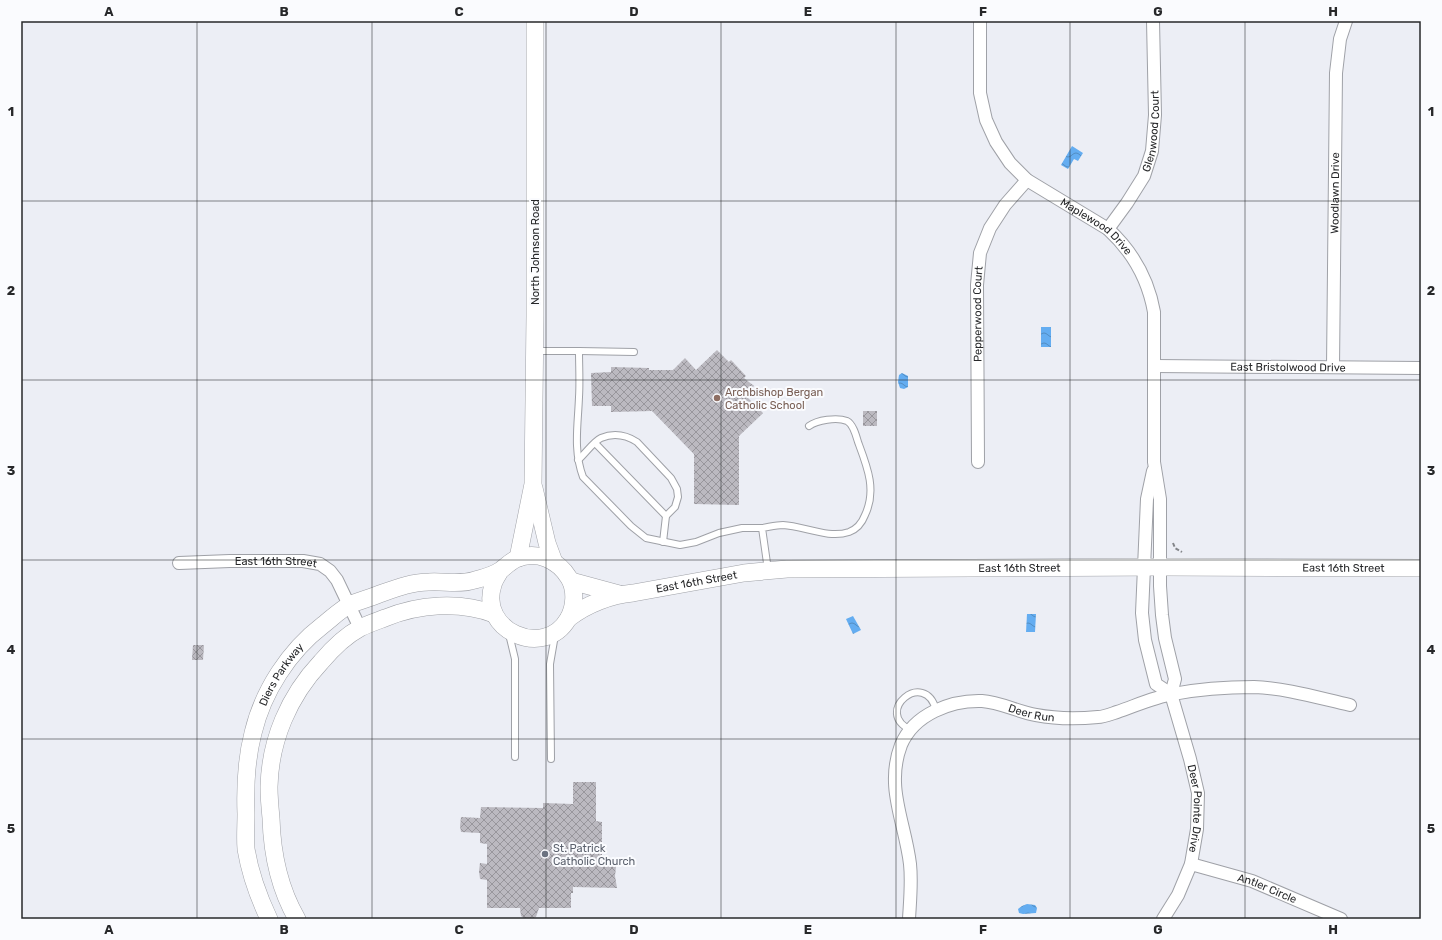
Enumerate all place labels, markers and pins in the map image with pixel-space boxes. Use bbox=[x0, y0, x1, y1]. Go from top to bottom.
place label: Archbishop Bergan Catholic School bbox=[725, 386, 823, 412]
marker: Archbishop Bergan Catholic School bbox=[712, 393, 722, 403]
place label: St. Patrick Catholic Church bbox=[553, 842, 635, 868]
marker: St. Patrick Catholic Church bbox=[540, 849, 550, 859]

